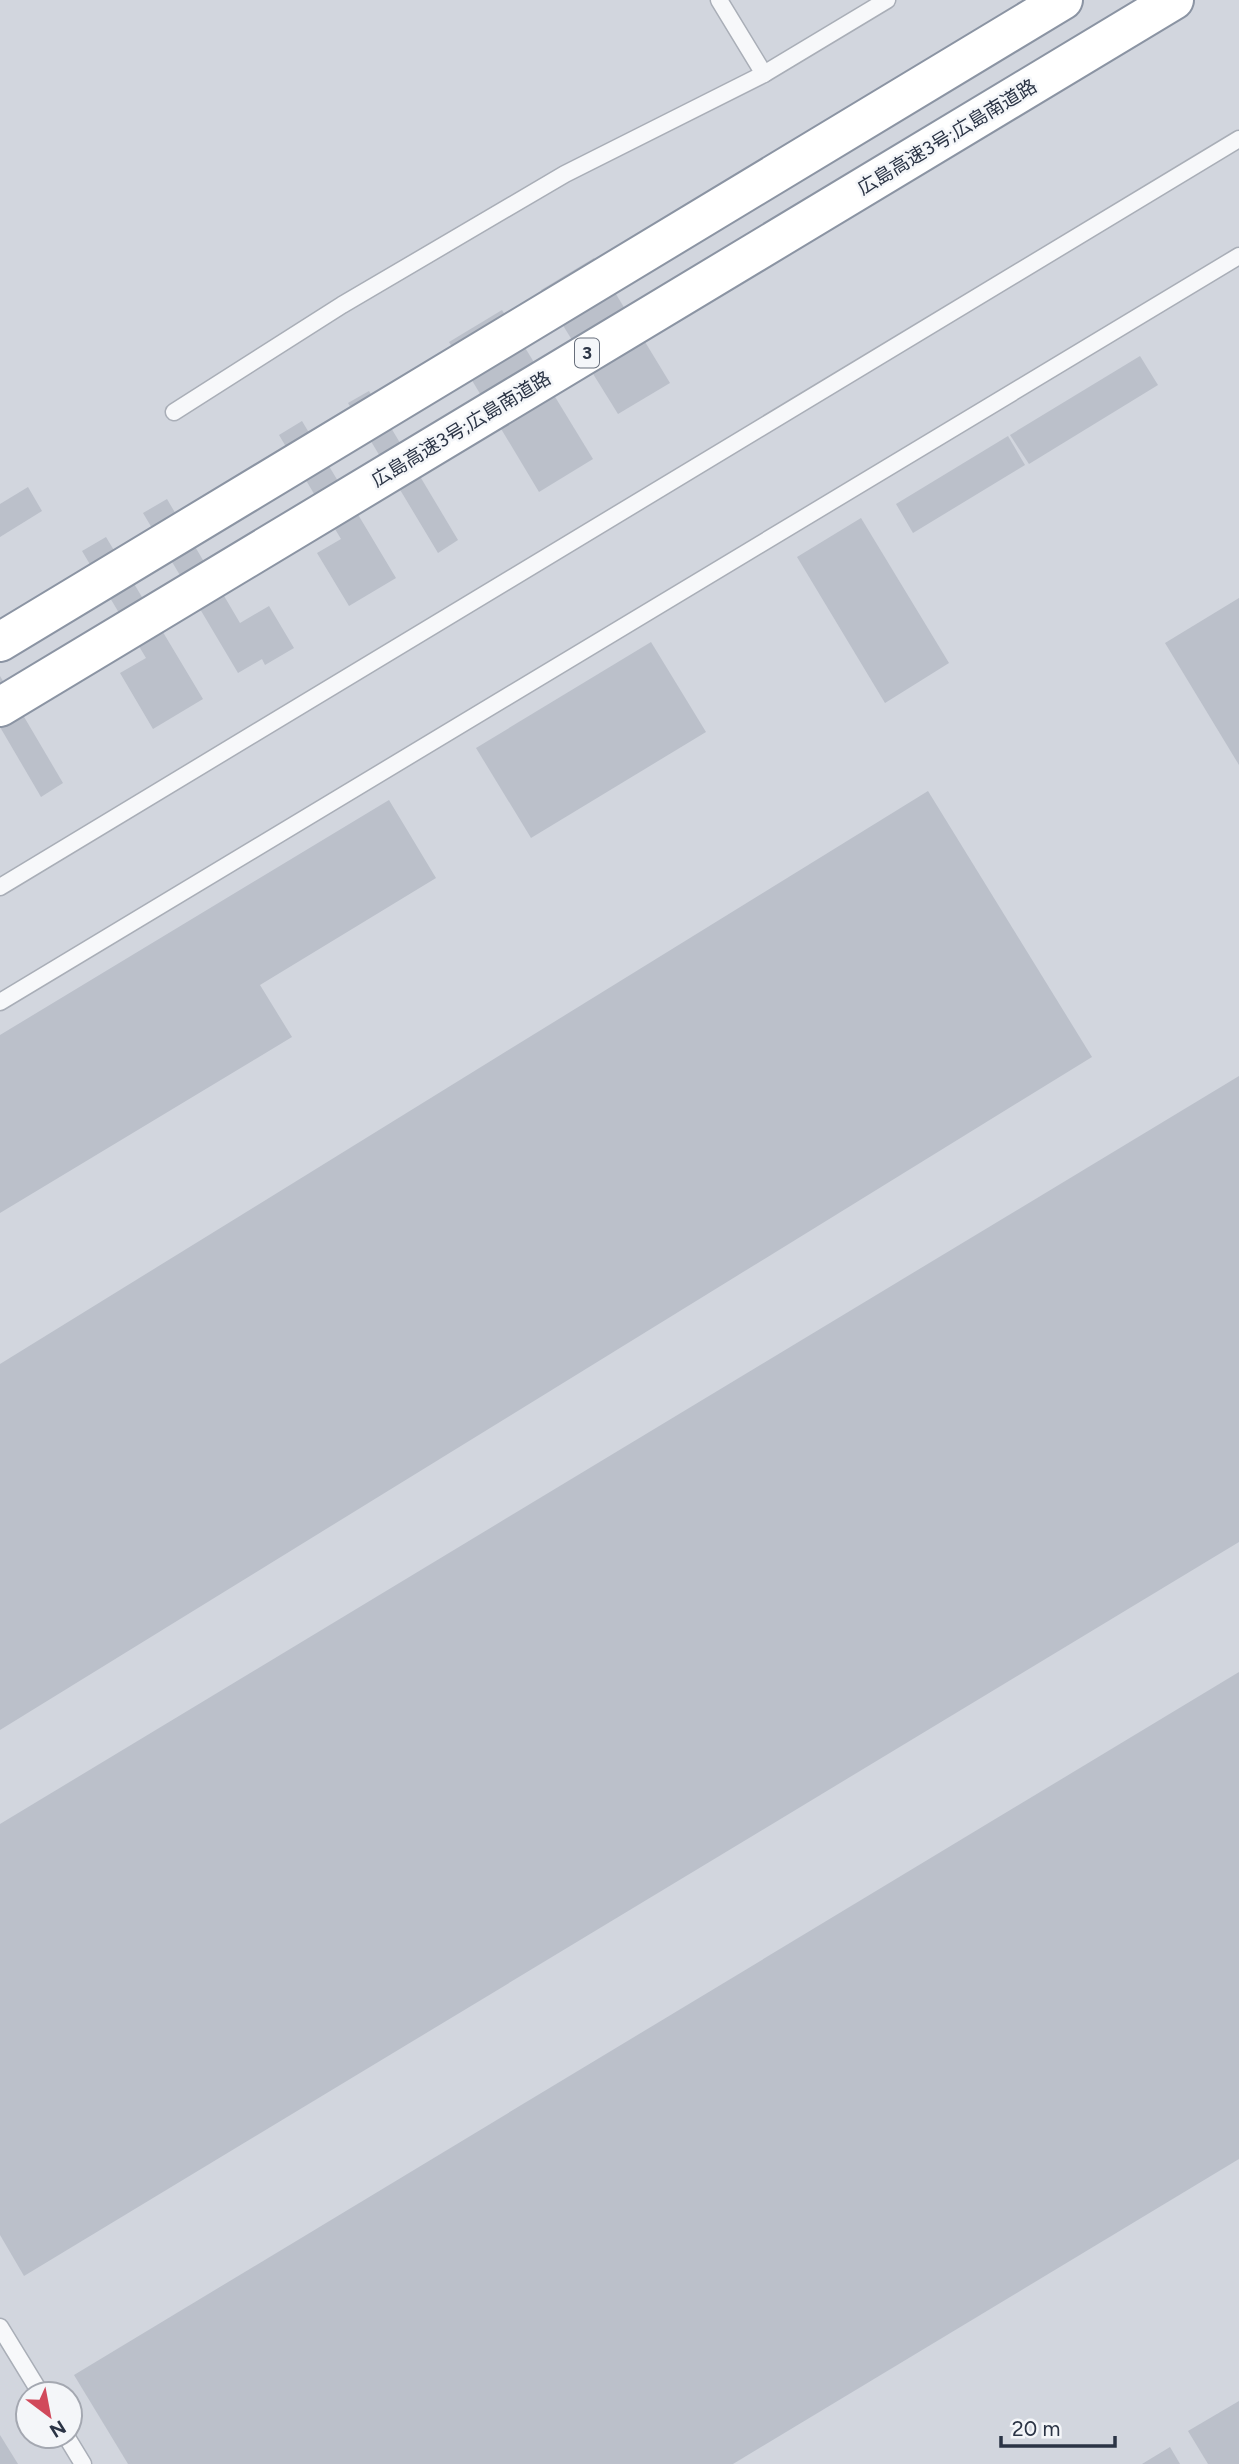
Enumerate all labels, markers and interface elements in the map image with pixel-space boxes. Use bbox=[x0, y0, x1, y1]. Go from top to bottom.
street label: 広島高速3号;広島南道路 bbox=[853, 74, 1041, 200]
road number: 3 bbox=[575, 338, 599, 368]
street label: 広島高速3号;広島南道路 bbox=[367, 366, 555, 492]
north arrow bbox=[14, 2380, 84, 2450]
scale bar bbox=[1001, 2404, 1115, 2448]
text: N bbox=[45, 2415, 70, 2443]
text: 20 m bbox=[1012, 2416, 1060, 2441]

